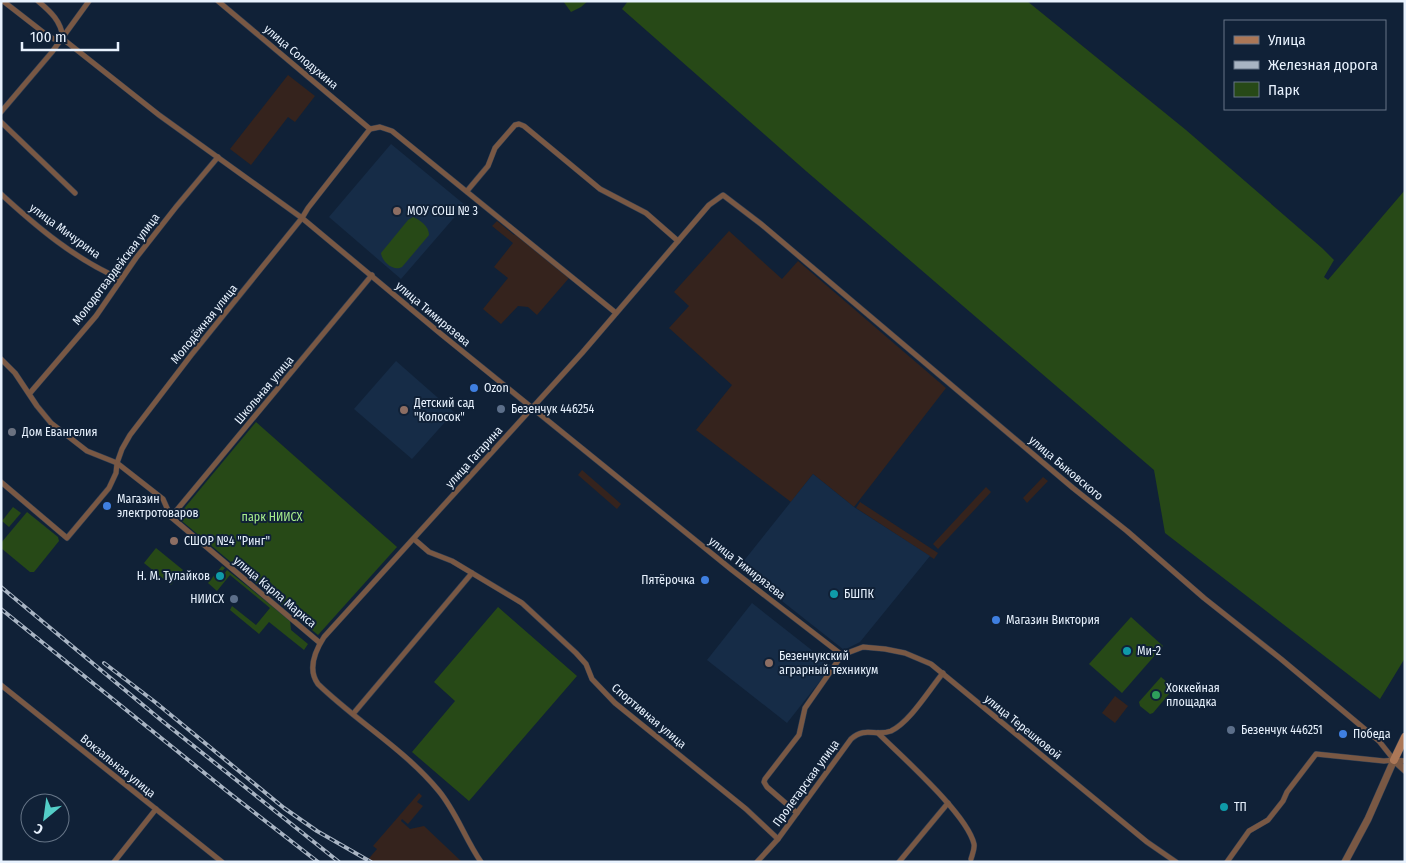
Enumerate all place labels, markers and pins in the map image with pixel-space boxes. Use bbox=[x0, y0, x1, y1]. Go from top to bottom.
place label: МОУ СОШ № 3 bbox=[407, 204, 478, 218]
marker: МОУ СОШ № 3 bbox=[391, 205, 403, 217]
place label: Ozon bbox=[484, 381, 509, 395]
marker: Ozon bbox=[468, 382, 480, 394]
place label: Детский сад "Колосок" bbox=[413, 396, 474, 424]
place label: Безенчук 446254 bbox=[511, 402, 595, 416]
marker: Безенчук 446254 bbox=[495, 403, 507, 415]
marker: Детский сад "Колосок" bbox=[398, 404, 410, 416]
place label: Дом Евангелия bbox=[21, 425, 98, 439]
marker: Дом Евангелия bbox=[6, 426, 18, 438]
place label: Магазин электротоваров bbox=[117, 492, 199, 520]
marker: Магазин электротоваров bbox=[101, 500, 113, 512]
place label: СШОР №4 "Ринг" bbox=[184, 534, 270, 548]
marker: СШОР №4 "Ринг" bbox=[168, 535, 180, 547]
place label: Н. М. Тулайков bbox=[137, 569, 210, 583]
marker: Н. М. Тулайков bbox=[214, 570, 226, 582]
place label: Пятёрочка bbox=[641, 573, 695, 587]
marker: Пятёрочка bbox=[699, 574, 711, 586]
place label: БШПК bbox=[844, 587, 874, 601]
marker: БШПК bbox=[828, 588, 840, 600]
place label: НИИСХ bbox=[190, 592, 224, 606]
marker: НИИСХ bbox=[228, 593, 240, 605]
place label: Магазин Виктория bbox=[1006, 613, 1100, 627]
marker: Магазин Виктория bbox=[990, 614, 1002, 626]
place label: Ми-2 bbox=[1137, 644, 1161, 658]
marker: Ми-2 bbox=[1121, 645, 1133, 657]
place label: Безенчукский аграрный техникум bbox=[779, 649, 878, 677]
marker: Безенчукский аграрный техникум bbox=[763, 657, 775, 669]
place label: Хоккейная площадка bbox=[1166, 681, 1220, 709]
marker: Хоккейная площадка bbox=[1150, 689, 1162, 701]
place label: Безенчук 446251 bbox=[1241, 723, 1323, 737]
marker: Безенчук 446251 bbox=[1225, 724, 1237, 736]
place label: Победа bbox=[1353, 727, 1391, 741]
marker: Победа bbox=[1337, 728, 1349, 740]
place label: ТП bbox=[1234, 800, 1247, 814]
marker: ТП bbox=[1218, 801, 1230, 813]

